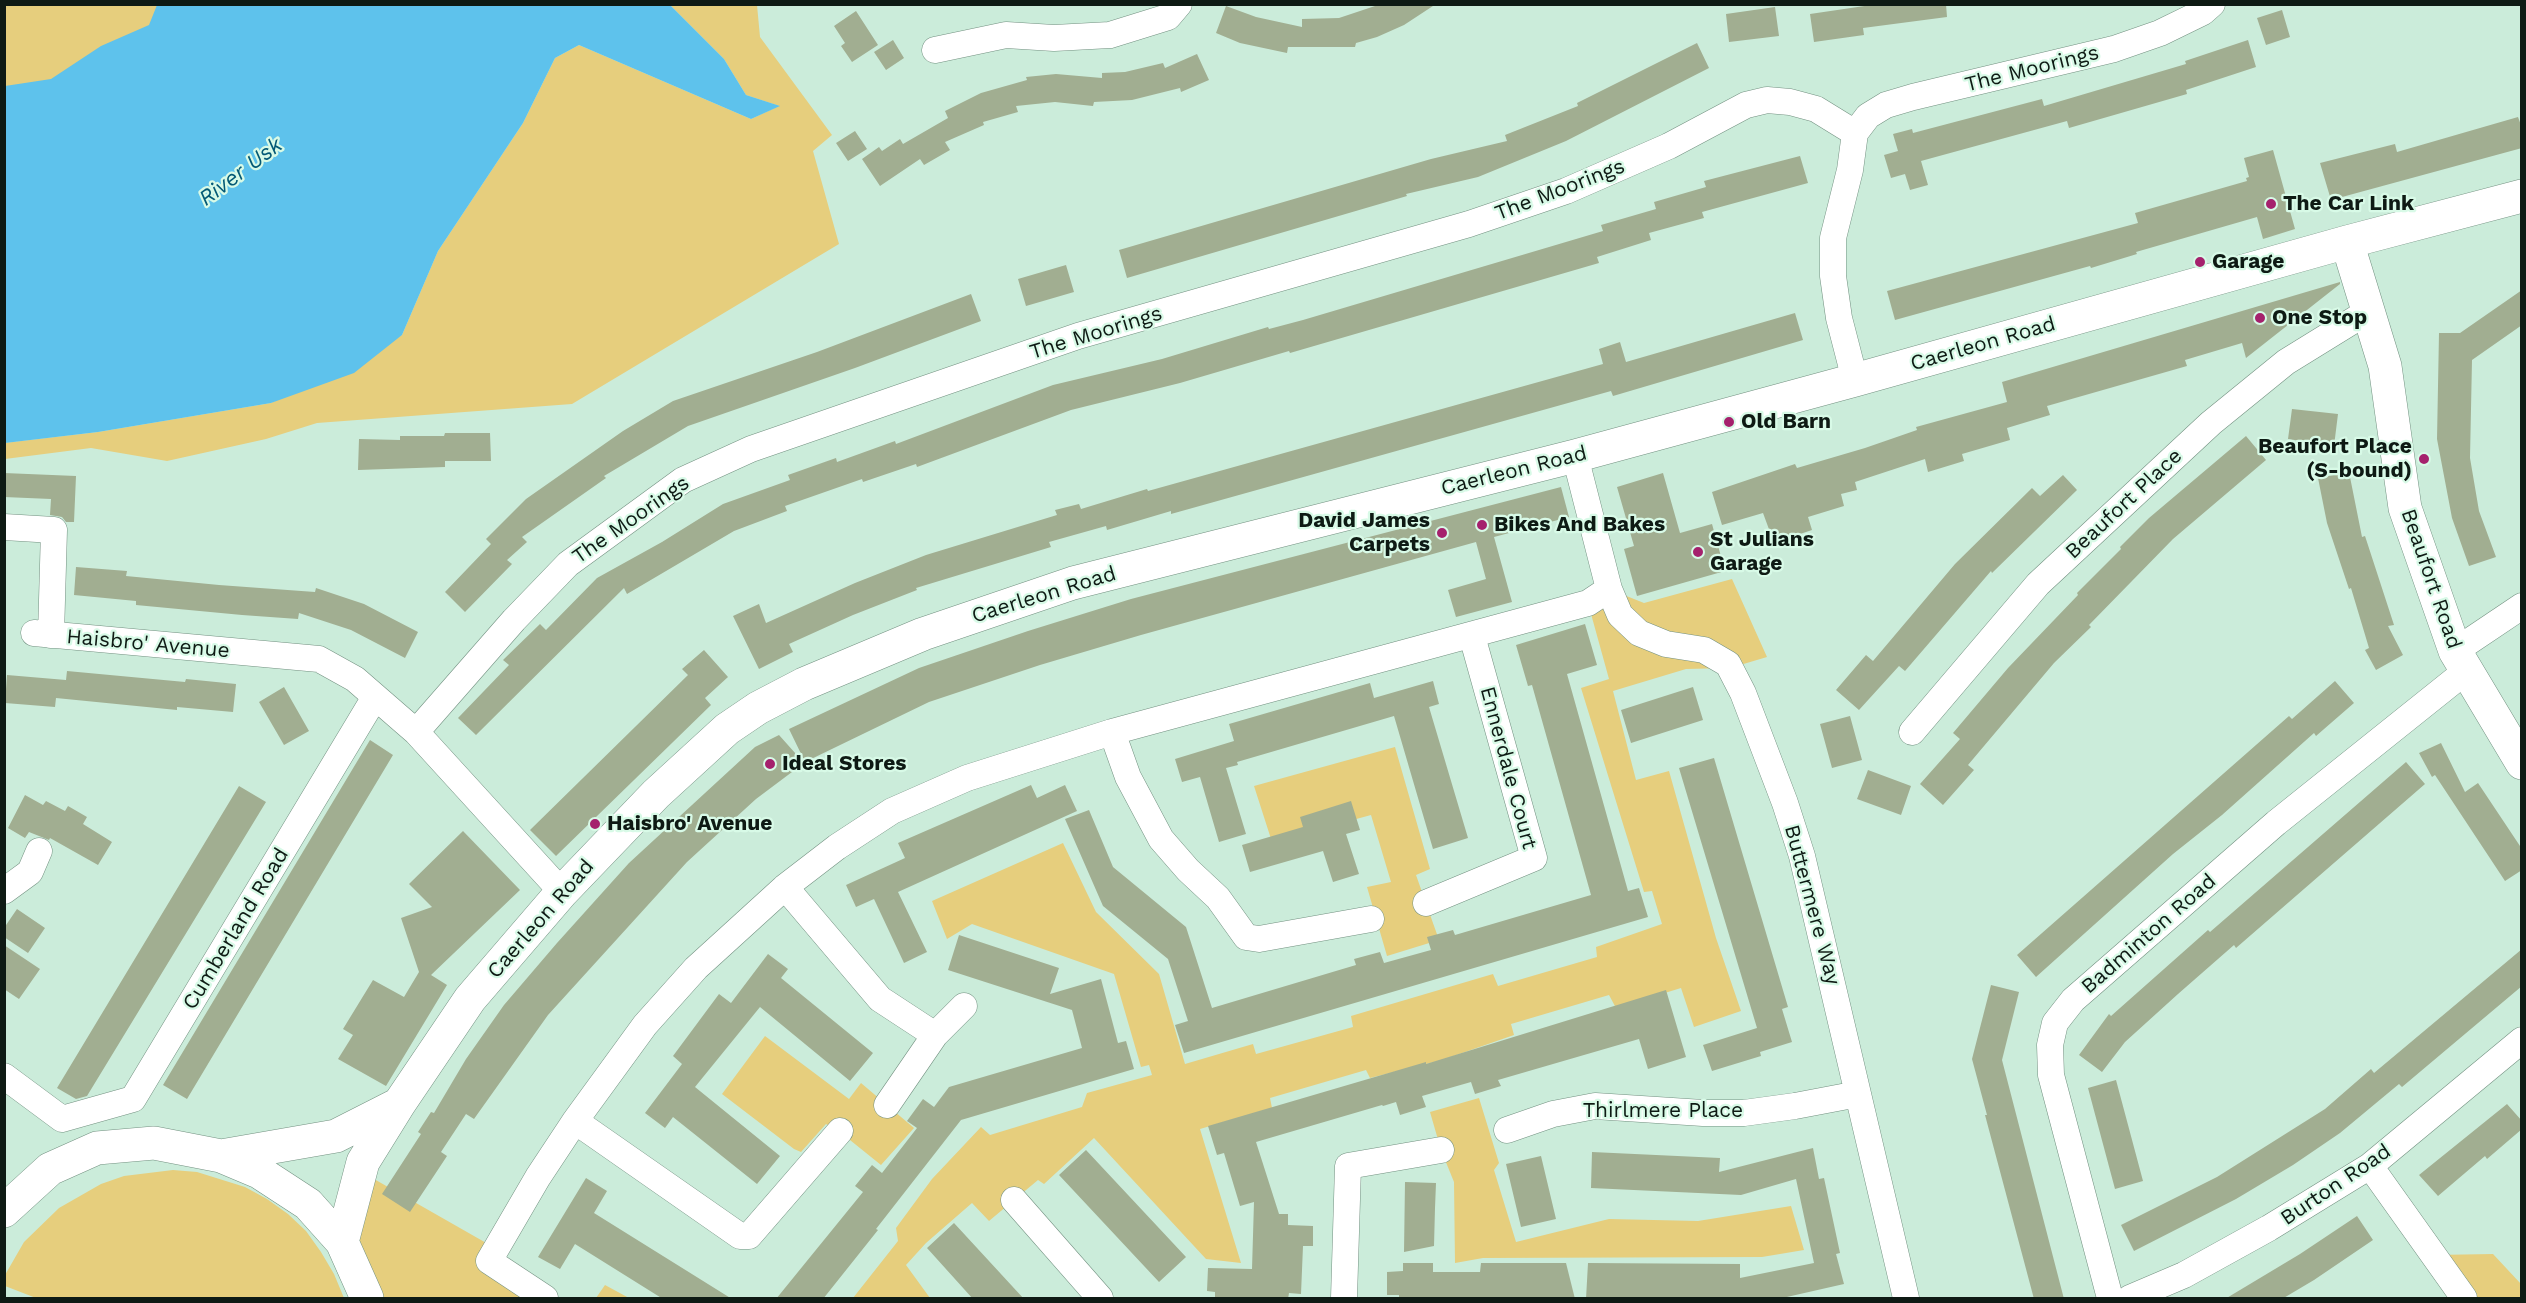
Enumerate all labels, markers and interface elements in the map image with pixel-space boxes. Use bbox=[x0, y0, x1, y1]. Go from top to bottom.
street label: The Moorings bbox=[1963, 40, 2101, 98]
water label: River Usk bbox=[194, 132, 288, 212]
street label: The Moorings bbox=[1492, 154, 1628, 226]
place label: The Car Link bbox=[2283, 191, 2414, 217]
marker: The Car Link bbox=[2264, 197, 2278, 211]
place label: Garage bbox=[2212, 249, 2284, 275]
marker: Garage bbox=[2193, 255, 2207, 269]
street label: The Moorings bbox=[1027, 301, 1165, 365]
place label: One Stop bbox=[2272, 305, 2367, 331]
street label: Caerleon Road bbox=[1908, 311, 2058, 377]
marker: One Stop bbox=[2253, 311, 2267, 325]
place label: Old Barn bbox=[1741, 409, 1831, 435]
marker: Old Barn bbox=[1722, 415, 1736, 429]
place label: Beaufort Place (S-bound) bbox=[2258, 434, 2412, 484]
street label: Caerleon Road bbox=[1438, 441, 1590, 501]
street label: Beaufort Place bbox=[2061, 444, 2187, 564]
marker: Beaufort Place (S-bound) bbox=[2417, 452, 2431, 466]
street label: The Moorings bbox=[568, 470, 694, 570]
street label: Beaufort Road bbox=[2395, 506, 2467, 652]
place label: David James Carpets bbox=[1298, 508, 1430, 558]
place label: Bikes And Bakes bbox=[1494, 512, 1665, 538]
marker: Bikes And Bakes bbox=[1475, 518, 1489, 532]
marker: David James Carpets bbox=[1435, 526, 1449, 540]
place label: St Julians Garage bbox=[1710, 527, 1814, 577]
marker: St Julians Garage bbox=[1691, 545, 1705, 559]
street label: Caerleon Road bbox=[969, 561, 1119, 629]
street label: Haisbro' Avenue bbox=[65, 624, 231, 664]
street label: Ennerdale Court bbox=[1474, 684, 1542, 852]
place label: Ideal Stores bbox=[782, 751, 907, 777]
marker: Ideal Stores bbox=[763, 757, 777, 771]
place label: Haisbro' Avenue bbox=[607, 811, 772, 837]
marker: Haisbro' Avenue bbox=[588, 817, 602, 831]
street label: Buttermere Way bbox=[1779, 822, 1845, 988]
street label: Cumberland Road bbox=[178, 844, 294, 1014]
street label: Caerleon Road bbox=[482, 854, 600, 984]
street label: Badminton Road bbox=[2077, 869, 2221, 999]
street label: Thirlmere Place bbox=[1583, 1098, 1743, 1124]
street label: Burton Road bbox=[2276, 1139, 2396, 1231]

